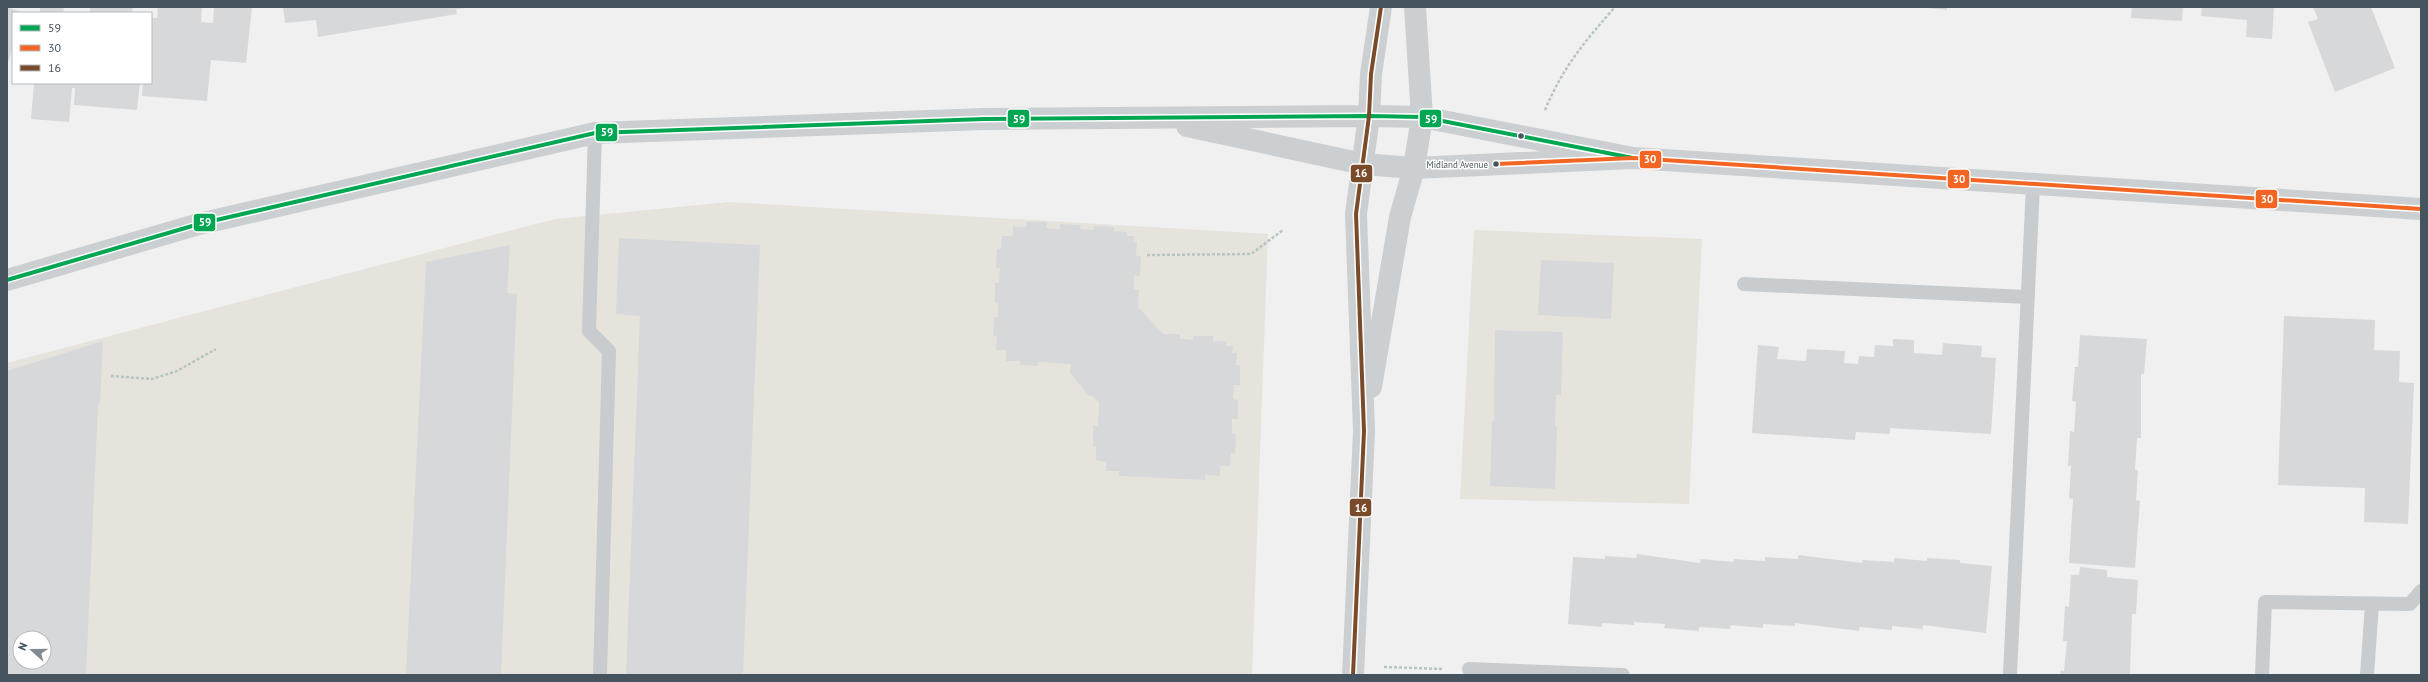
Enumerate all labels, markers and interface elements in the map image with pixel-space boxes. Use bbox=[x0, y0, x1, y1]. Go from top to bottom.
legend bbox=[12, 12, 152, 84]
text: 59 bbox=[48, 20, 61, 35]
text: 30 bbox=[48, 40, 62, 55]
text: 16 bbox=[48, 60, 61, 75]
line badge: 59 bbox=[1007, 109, 1030, 128]
line badge: 59 bbox=[1419, 109, 1442, 128]
text: 59 bbox=[1013, 112, 1025, 126]
text: 59 bbox=[1425, 112, 1437, 126]
line badge: 59 bbox=[595, 123, 618, 142]
text: 59 bbox=[601, 125, 613, 139]
unlabelled marker bbox=[1516, 131, 1526, 141]
line badge: 30 bbox=[1639, 150, 1662, 169]
text: 30 bbox=[1644, 152, 1656, 166]
place label: Midland Avenue bbox=[1427, 159, 1488, 170]
marker: Midland Avenue bbox=[1491, 159, 1501, 169]
line badge: 16 bbox=[1350, 164, 1373, 183]
text: 16 bbox=[1355, 166, 1367, 180]
line badge: 30 bbox=[1947, 169, 1970, 189]
text: 30 bbox=[1953, 172, 1965, 186]
line badge: 30 bbox=[2255, 189, 2278, 209]
text: 30 bbox=[2261, 192, 2273, 206]
line badge: 59 bbox=[193, 213, 216, 232]
text: 59 bbox=[199, 215, 211, 229]
line badge: 16 bbox=[1349, 498, 1372, 517]
text: 16 bbox=[1355, 501, 1367, 515]
north arrow bbox=[12, 630, 52, 670]
text: N bbox=[15, 641, 30, 652]

